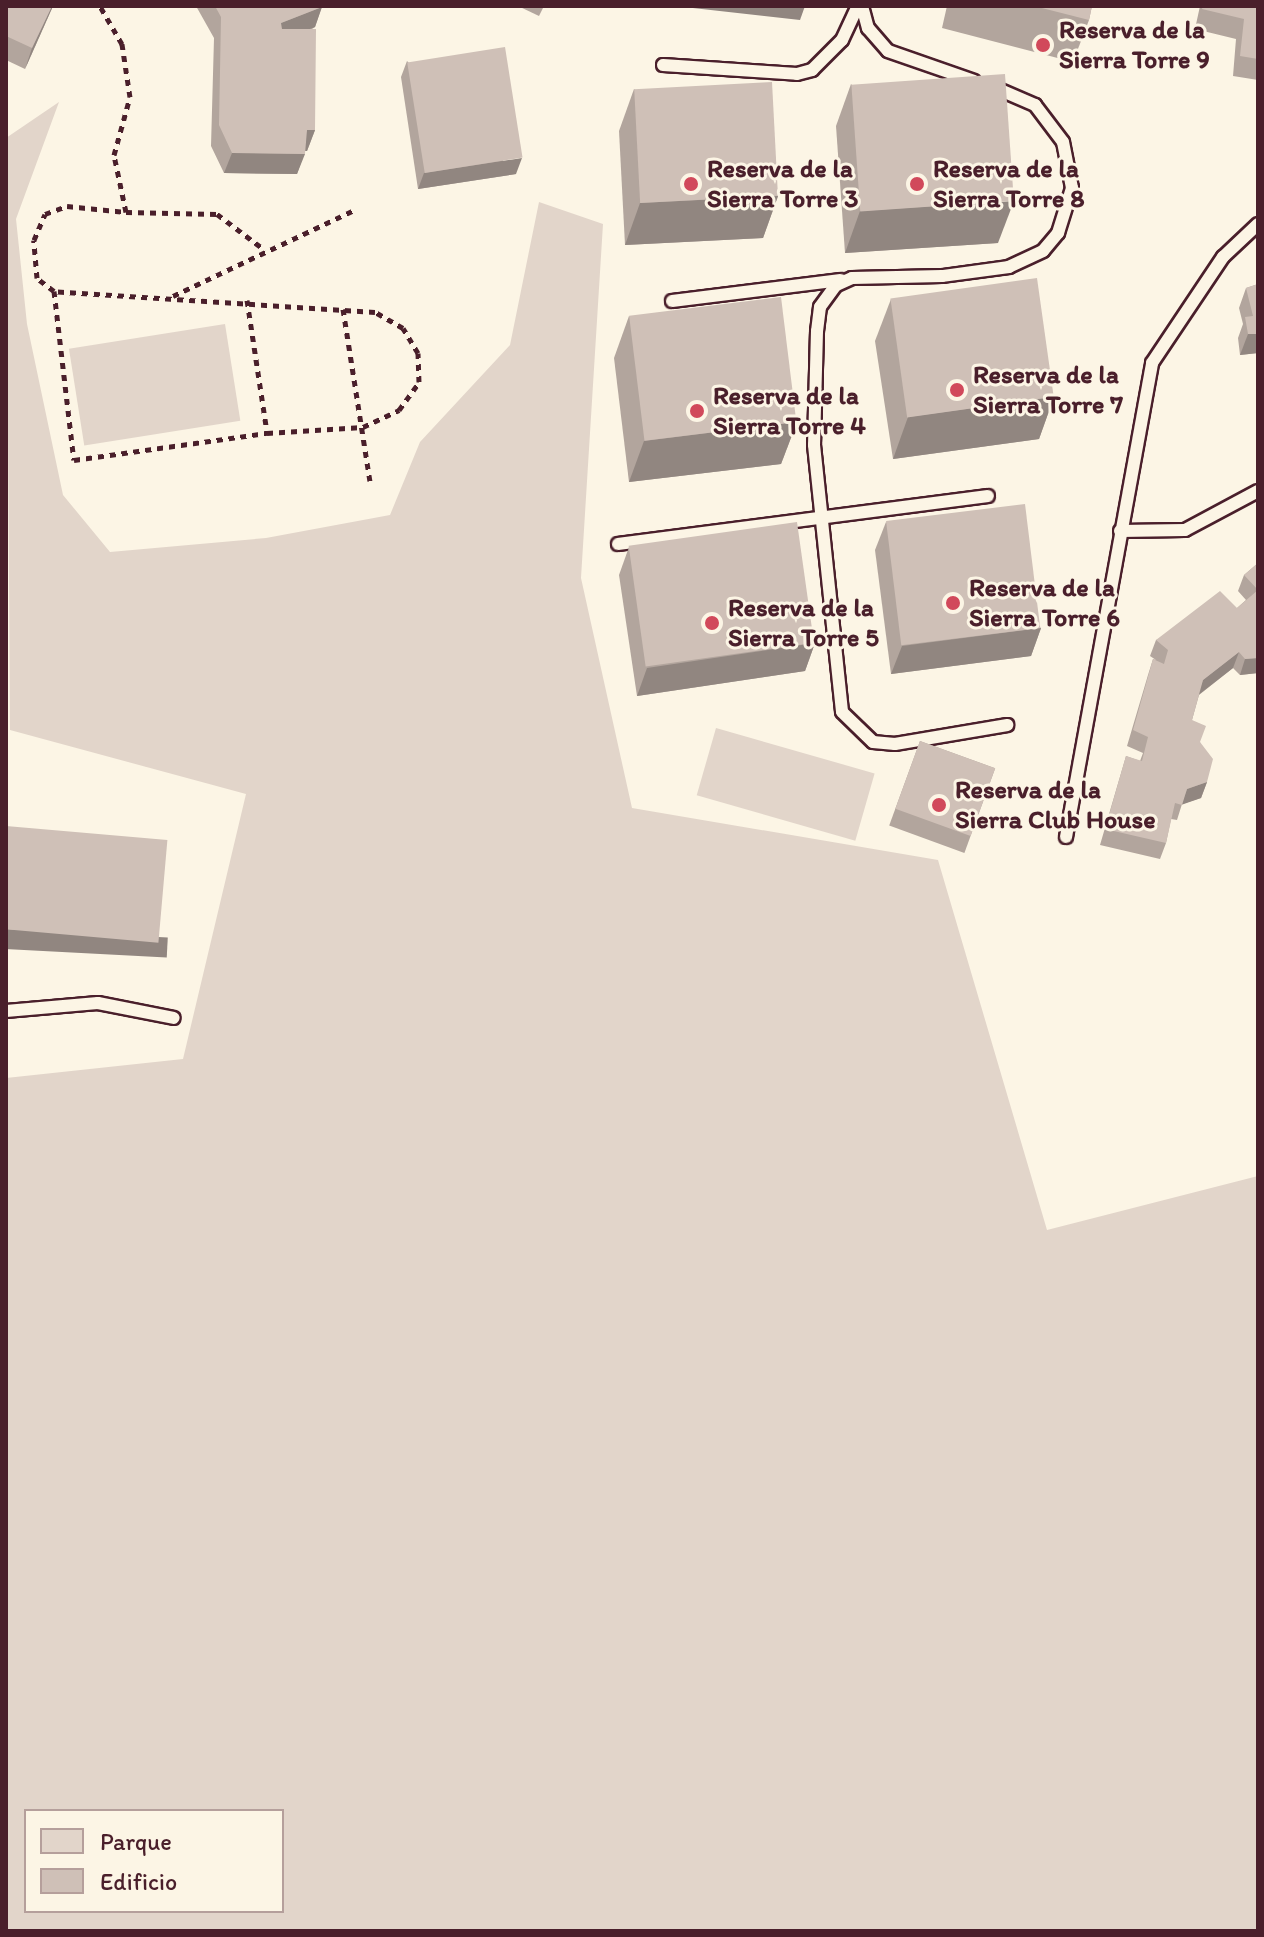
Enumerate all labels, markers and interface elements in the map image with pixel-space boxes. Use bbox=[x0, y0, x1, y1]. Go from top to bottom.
place label: Reserva de la Sierra Torre 9 bbox=[1059, 14, 1209, 76]
marker: Reserva de la Sierra Torre 9 bbox=[1034, 36, 1052, 54]
place label: Reserva de la Sierra Torre 3 bbox=[707, 153, 858, 214]
place label: Reserva de la Sierra Torre 8 bbox=[933, 153, 1084, 214]
marker: Reserva de la Sierra Torre 3 bbox=[682, 175, 700, 193]
marker: Reserva de la Sierra Torre 8 bbox=[908, 175, 926, 193]
place label: Reserva de la Sierra Torre 7 bbox=[973, 359, 1123, 420]
place label: Reserva de la Sierra Torre 4 bbox=[713, 380, 865, 442]
marker: Reserva de la Sierra Torre 7 bbox=[948, 381, 966, 399]
marker: Reserva de la Sierra Torre 4 bbox=[688, 402, 706, 420]
place label: Reserva de la Sierra Torre 6 bbox=[969, 572, 1119, 634]
place label: Reserva de la Sierra Torre 5 bbox=[728, 592, 878, 654]
marker: Reserva de la Sierra Torre 6 bbox=[944, 594, 962, 612]
marker: Reserva de la Sierra Torre 5 bbox=[703, 614, 721, 632]
place label: Reserva de la Sierra Club House bbox=[955, 774, 1156, 836]
marker: Reserva de la Sierra Club House bbox=[930, 796, 948, 814]
legend bbox=[24, 1809, 284, 1913]
text: Parque bbox=[100, 1827, 172, 1856]
text: Edificio bbox=[100, 1867, 177, 1896]

